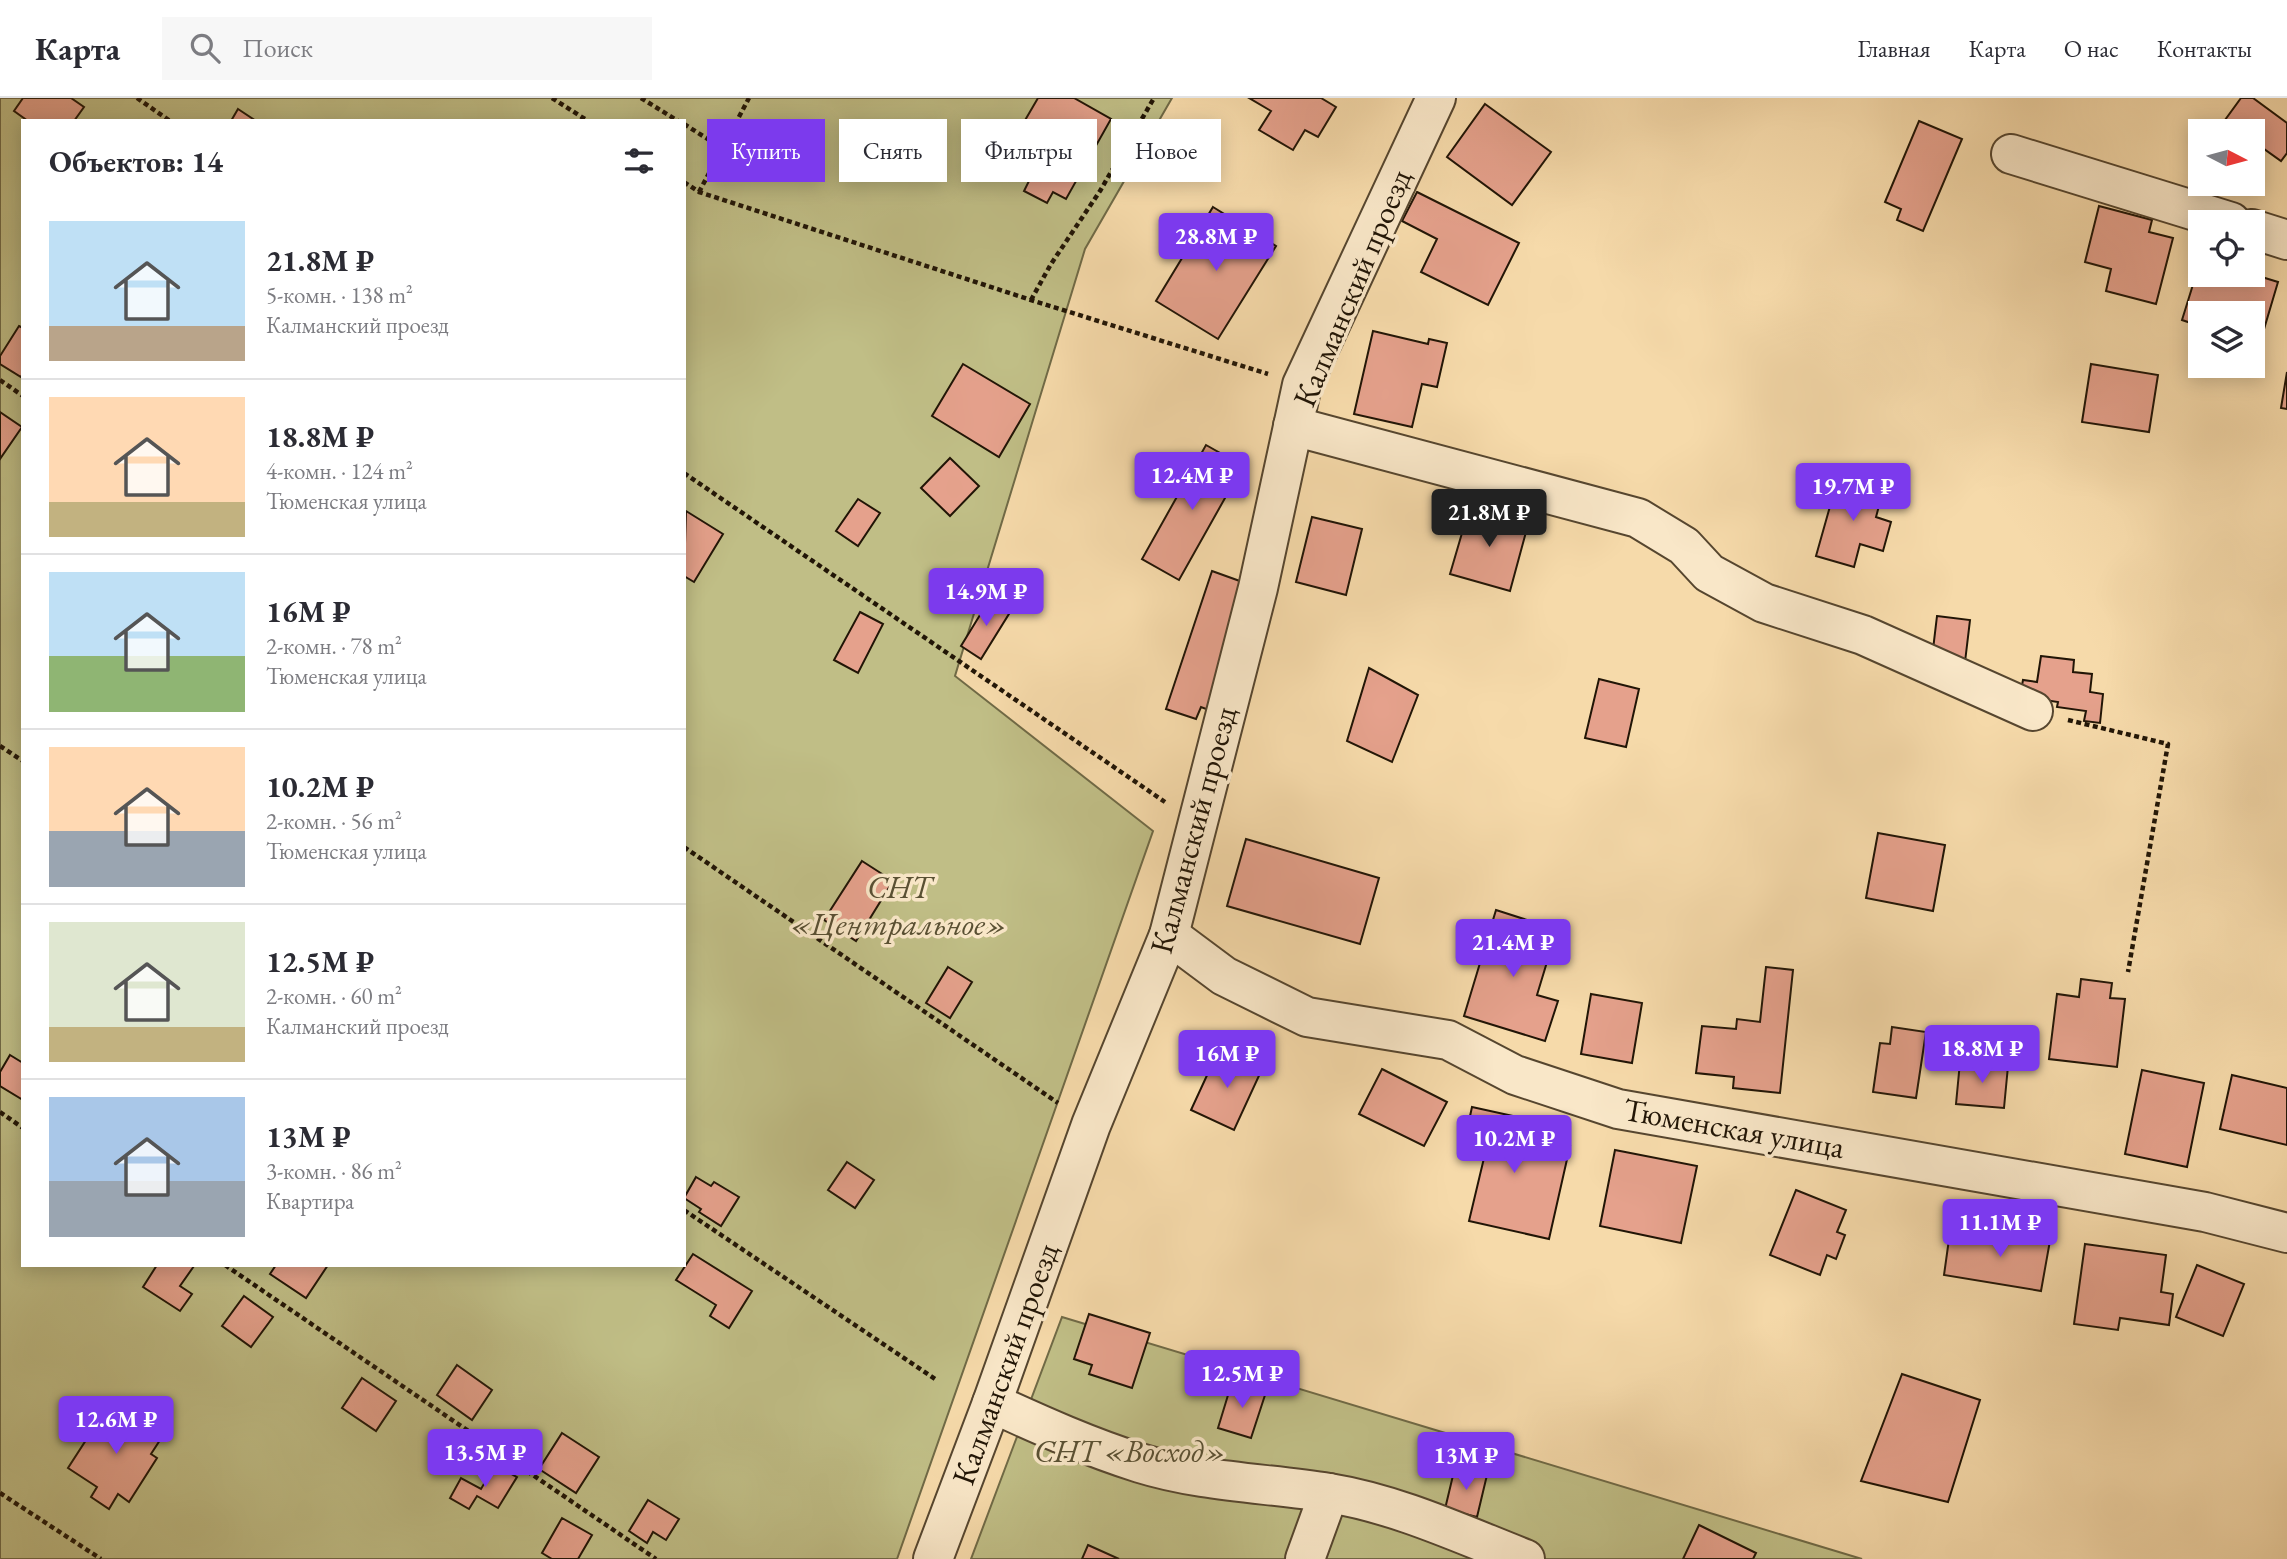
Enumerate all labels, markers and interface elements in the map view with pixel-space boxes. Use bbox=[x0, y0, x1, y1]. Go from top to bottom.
search box bbox=[162, 17, 652, 80]
text: Карта bbox=[35, 27, 120, 70]
icon: search bbox=[186, 29, 224, 67]
text: Поиск bbox=[242, 31, 313, 65]
text: Главная bbox=[1857, 33, 1931, 64]
text: Карта bbox=[1969, 33, 2026, 64]
text: О нас bbox=[2064, 33, 2119, 64]
text: Контакты bbox=[2157, 33, 2252, 64]
chip: Купить bbox=[707, 119, 825, 182]
chip: Снять bbox=[839, 119, 947, 182]
chip: Фильтры bbox=[961, 119, 1097, 182]
chip: Новое bbox=[1111, 119, 1221, 182]
north arrow bbox=[2188, 119, 2264, 196]
map controls bbox=[2188, 119, 2265, 378]
text: Объектов: 14 bbox=[49, 142, 223, 181]
icon: filters bbox=[620, 142, 658, 180]
street label: Калманский проезд bbox=[1283, 162, 1421, 413]
button: locate bbox=[2188, 210, 2265, 287]
pin: 28.8M ₽ bbox=[1151, 214, 1281, 273]
text: 28.8M ₽ bbox=[1175, 221, 1257, 251]
text: 21.8M ₽ bbox=[266, 241, 374, 280]
icon: home bbox=[105, 249, 189, 333]
text: 5-комн. · 138 m² bbox=[266, 280, 413, 310]
button: layers bbox=[2188, 301, 2265, 378]
text: Калманский проезд bbox=[266, 310, 449, 340]
text: 18.8M ₽ bbox=[266, 417, 374, 456]
icon: home bbox=[105, 425, 189, 509]
pin: 12.4M ₽ bbox=[1127, 452, 1257, 512]
text: 4-комн. · 124 m² bbox=[266, 456, 413, 486]
text: 12.4M ₽ bbox=[1151, 460, 1233, 490]
pin: 19.7M ₽ bbox=[1788, 464, 1918, 523]
text: 19.7M ₽ bbox=[1812, 471, 1894, 501]
text: Тюменская улица bbox=[266, 486, 427, 516]
pin: 21.8M ₽ bbox=[1424, 490, 1554, 549]
text: 21.8M ₽ bbox=[1448, 497, 1530, 527]
pin: 14.9M ₽ bbox=[921, 568, 1051, 628]
text: 14.9M ₽ bbox=[945, 576, 1027, 606]
text: 16M ₽ bbox=[266, 592, 351, 631]
icon: home bbox=[105, 600, 189, 684]
text: 2-комн. · 78 m² bbox=[266, 631, 402, 661]
text: Тюменская улица bbox=[266, 661, 427, 691]
street label: Калманский проезд bbox=[1140, 701, 1246, 958]
text: 10.2M ₽ bbox=[266, 767, 374, 806]
icon: home bbox=[105, 775, 189, 859]
text: 2-комн. · 56 m² bbox=[266, 806, 402, 836]
text: Тюменская улица bbox=[266, 836, 427, 866]
park label: СНТ «Центральное» bbox=[791, 866, 1007, 945]
pin: 21.4M ₽ bbox=[1448, 920, 1578, 979]
text: 21.4M ₽ bbox=[1472, 927, 1554, 957]
text: 12.5M ₽ bbox=[266, 942, 374, 981]
icon: home bbox=[105, 950, 189, 1034]
text: 2-комн. · 60 m² bbox=[266, 981, 402, 1011]
text: Калманский проезд bbox=[266, 1011, 449, 1041]
pin: 18.8M ₽ bbox=[1917, 1026, 2047, 1085]
pin: 16M ₽ bbox=[1178, 1030, 1276, 1090]
text: 18.8M ₽ bbox=[1941, 1033, 2023, 1063]
text: 16M ₽ bbox=[1194, 1038, 1260, 1068]
street label: Тюменская улица bbox=[1620, 1088, 1848, 1168]
pin: 10.2M ₽ bbox=[1449, 1116, 1579, 1175]
text: 13M ₽ bbox=[266, 1117, 351, 1156]
text: 10.2M ₽ bbox=[1473, 1123, 1555, 1153]
icon: home bbox=[105, 1125, 189, 1209]
text: 3-комн. · 86 m² bbox=[266, 1156, 402, 1186]
text: Квартира bbox=[266, 1186, 354, 1216]
pin: 11.1M ₽ bbox=[1935, 1200, 2065, 1259]
text: 11.1M ₽ bbox=[1959, 1207, 2041, 1237]
street label: Калманский проезд bbox=[942, 1237, 1068, 1491]
pin: 12.5M ₽ bbox=[1177, 1350, 1307, 1410]
text: 12.5M ₽ bbox=[1201, 1358, 1283, 1388]
pin: 12.6M ₽ bbox=[51, 1396, 181, 1456]
text: 12.6M ₽ bbox=[75, 1404, 157, 1434]
pin: 13.5M ₽ bbox=[420, 1430, 550, 1489]
park label: СНТ «Восход» bbox=[1034, 1430, 1226, 1472]
pin: 13M ₽ bbox=[1417, 1432, 1515, 1492]
text: 13.5M ₽ bbox=[444, 1437, 526, 1467]
text: 13M ₽ bbox=[1433, 1440, 1499, 1470]

